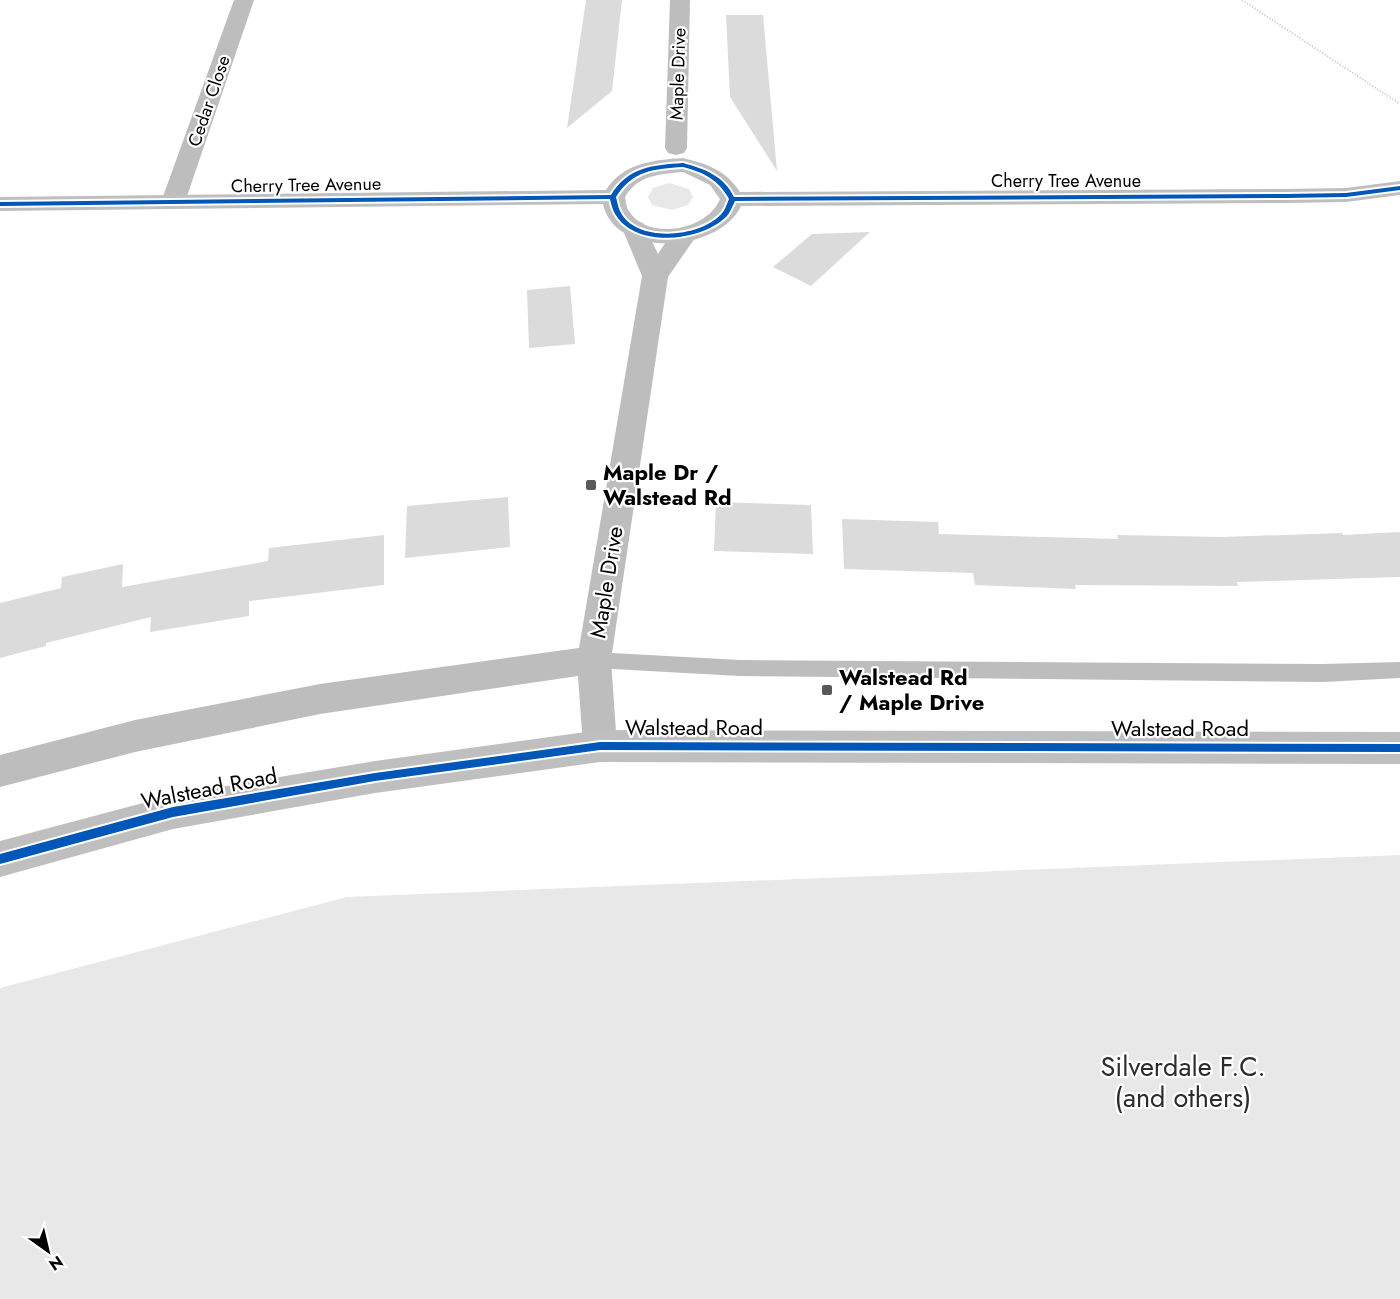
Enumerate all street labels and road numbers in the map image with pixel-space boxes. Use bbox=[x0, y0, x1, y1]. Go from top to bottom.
street label: Maple Drive bbox=[663, 27, 693, 121]
street label: Cedar Close bbox=[181, 52, 237, 150]
street label: Cherry Tree Avenue bbox=[991, 168, 1141, 194]
street label: Cherry Tree Avenue bbox=[231, 171, 381, 199]
street label: Maple Drive bbox=[581, 524, 631, 640]
street label: Walstead Road bbox=[625, 711, 763, 743]
street label: Walstead Road bbox=[1111, 712, 1249, 744]
street label: Walstead Road bbox=[138, 759, 280, 817]

